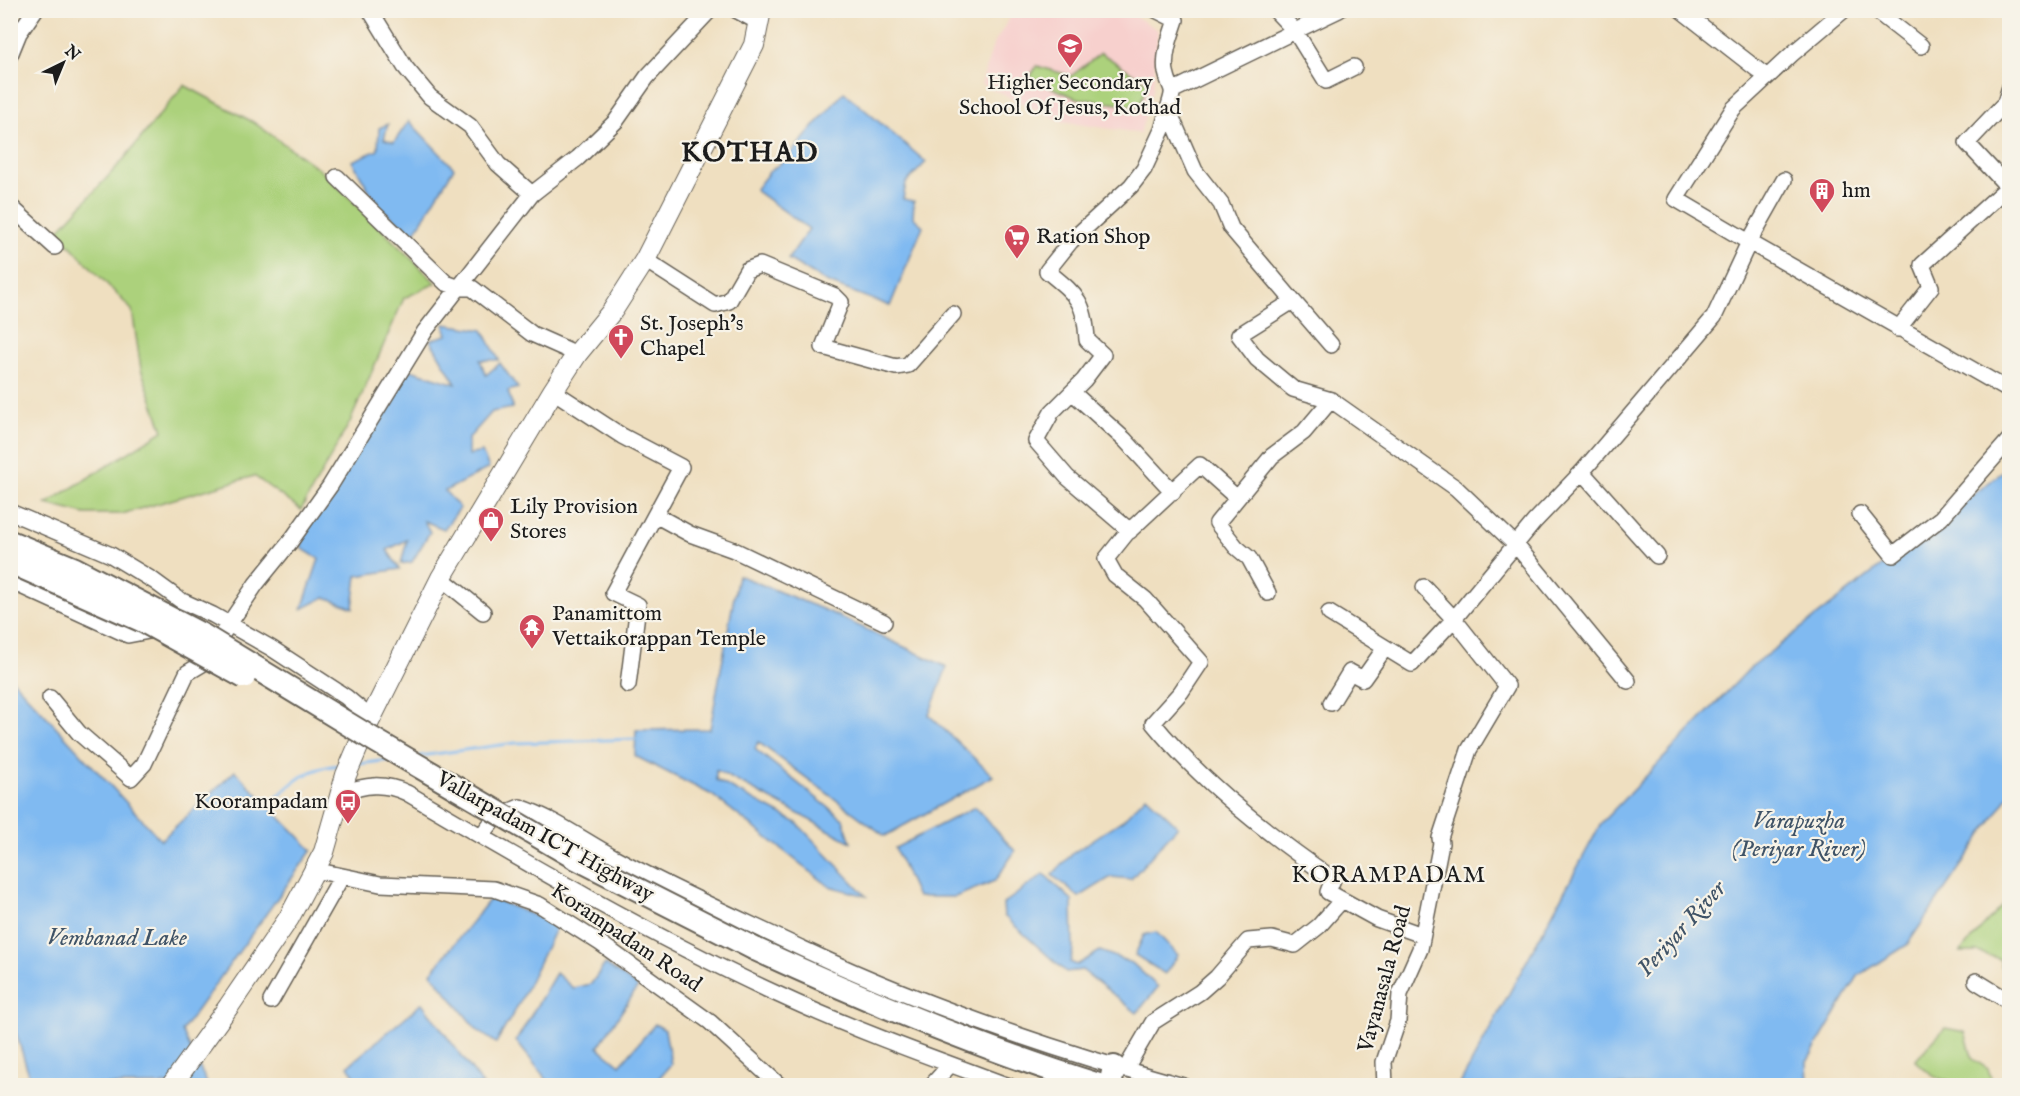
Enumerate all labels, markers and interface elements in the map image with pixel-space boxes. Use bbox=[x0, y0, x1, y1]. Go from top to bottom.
school or university icon: Higher Secondary School Of Jesus, Kothad bbox=[1055, 31, 1085, 69]
north arrow bbox=[33, 33, 93, 93]
text: N bbox=[59, 41, 84, 66]
place label: Higher Secondary School Of Jesus, Kothad bbox=[959, 69, 1181, 122]
district label: KOTHAD bbox=[681, 136, 819, 171]
building icon: hm bbox=[1807, 176, 1837, 214]
place label: hm bbox=[1842, 177, 1871, 205]
supermarket icon: Ration Shop bbox=[1002, 222, 1032, 260]
place label: Ration Shop bbox=[1036, 223, 1151, 251]
place label: St. Joseph's Chapel bbox=[640, 310, 744, 363]
church icon: St. Joseph's Chapel bbox=[606, 322, 636, 360]
place label: Lily Provision Stores bbox=[510, 493, 638, 546]
shop icon: Lily Provision Stores bbox=[476, 505, 506, 543]
place label: Panamittom Vettaikorappan Temple bbox=[551, 600, 766, 653]
temple icon: Panamittom Vettaikorappan Temple bbox=[517, 612, 547, 650]
street label: Vallarpadam ICT Highway bbox=[430, 765, 659, 909]
bus stop icon: Koorampadam bbox=[333, 787, 363, 825]
place label: Koorampadam bbox=[194, 788, 328, 816]
water label: Varapuzha (Periyar River) bbox=[1732, 806, 1866, 865]
district label: KORAMPADAM bbox=[1291, 860, 1487, 891]
water label: Periyar River bbox=[1631, 873, 1735, 984]
street label: Korampadam Road bbox=[545, 877, 707, 999]
street label: Vayanasala Road bbox=[1352, 902, 1418, 1056]
water label: Vembanad Lake bbox=[47, 923, 187, 954]

